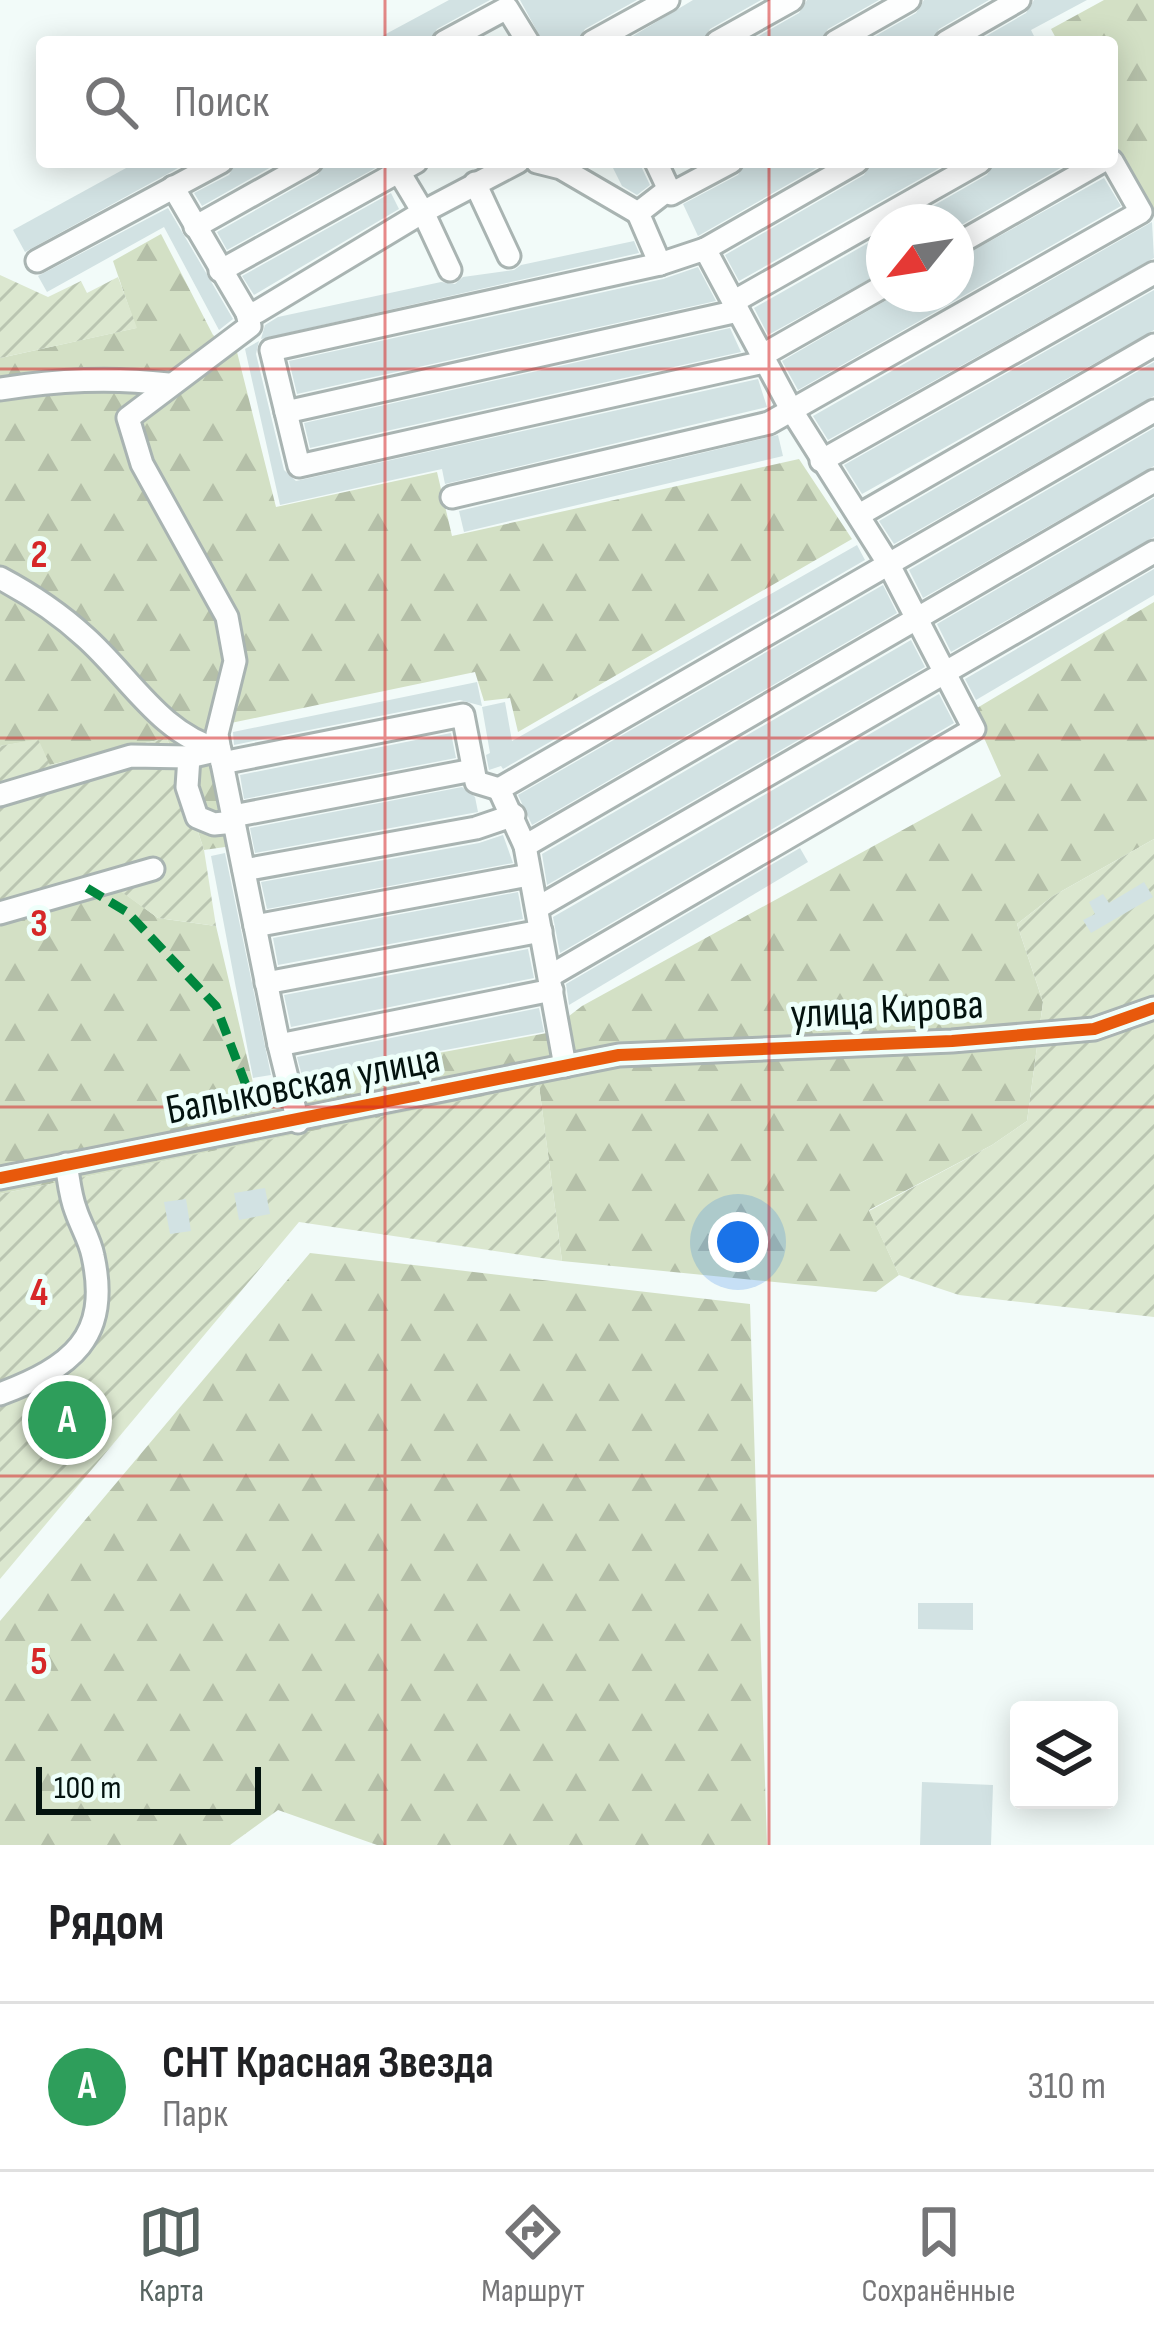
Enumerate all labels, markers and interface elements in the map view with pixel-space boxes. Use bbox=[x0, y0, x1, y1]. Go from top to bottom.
search box bbox=[36, 36, 1118, 168]
icon: search bbox=[78, 69, 144, 135]
text: Поиск bbox=[174, 75, 269, 130]
north arrow bbox=[866, 204, 974, 312]
text: 2 bbox=[30, 532, 48, 579]
text: 3 bbox=[30, 901, 48, 948]
street label: улица Кирова bbox=[789, 979, 985, 1041]
street label: Балыковская улица bbox=[162, 1033, 444, 1137]
your location bbox=[708, 1212, 768, 1272]
text: 4 bbox=[30, 1270, 48, 1317]
pin: A bbox=[28, 1375, 106, 1465]
text: 5 bbox=[30, 1639, 48, 1686]
map controls bbox=[1010, 1701, 1118, 1809]
button: layers bbox=[1010, 1701, 1118, 1809]
scale bar bbox=[36, 1761, 261, 1814]
text: 100 m bbox=[54, 1768, 121, 1808]
text: Рядом bbox=[48, 1893, 164, 1954]
text: СНТ Красная Звезда bbox=[162, 2036, 494, 2091]
text: A bbox=[78, 2063, 96, 2110]
text: 310 m bbox=[1027, 2063, 1106, 2110]
text: Парк bbox=[162, 2091, 228, 2138]
tab: Карта bbox=[138, 2199, 204, 2311]
tab: Маршрут bbox=[481, 2199, 585, 2311]
tab: Сохранённые bbox=[862, 2199, 1016, 2311]

